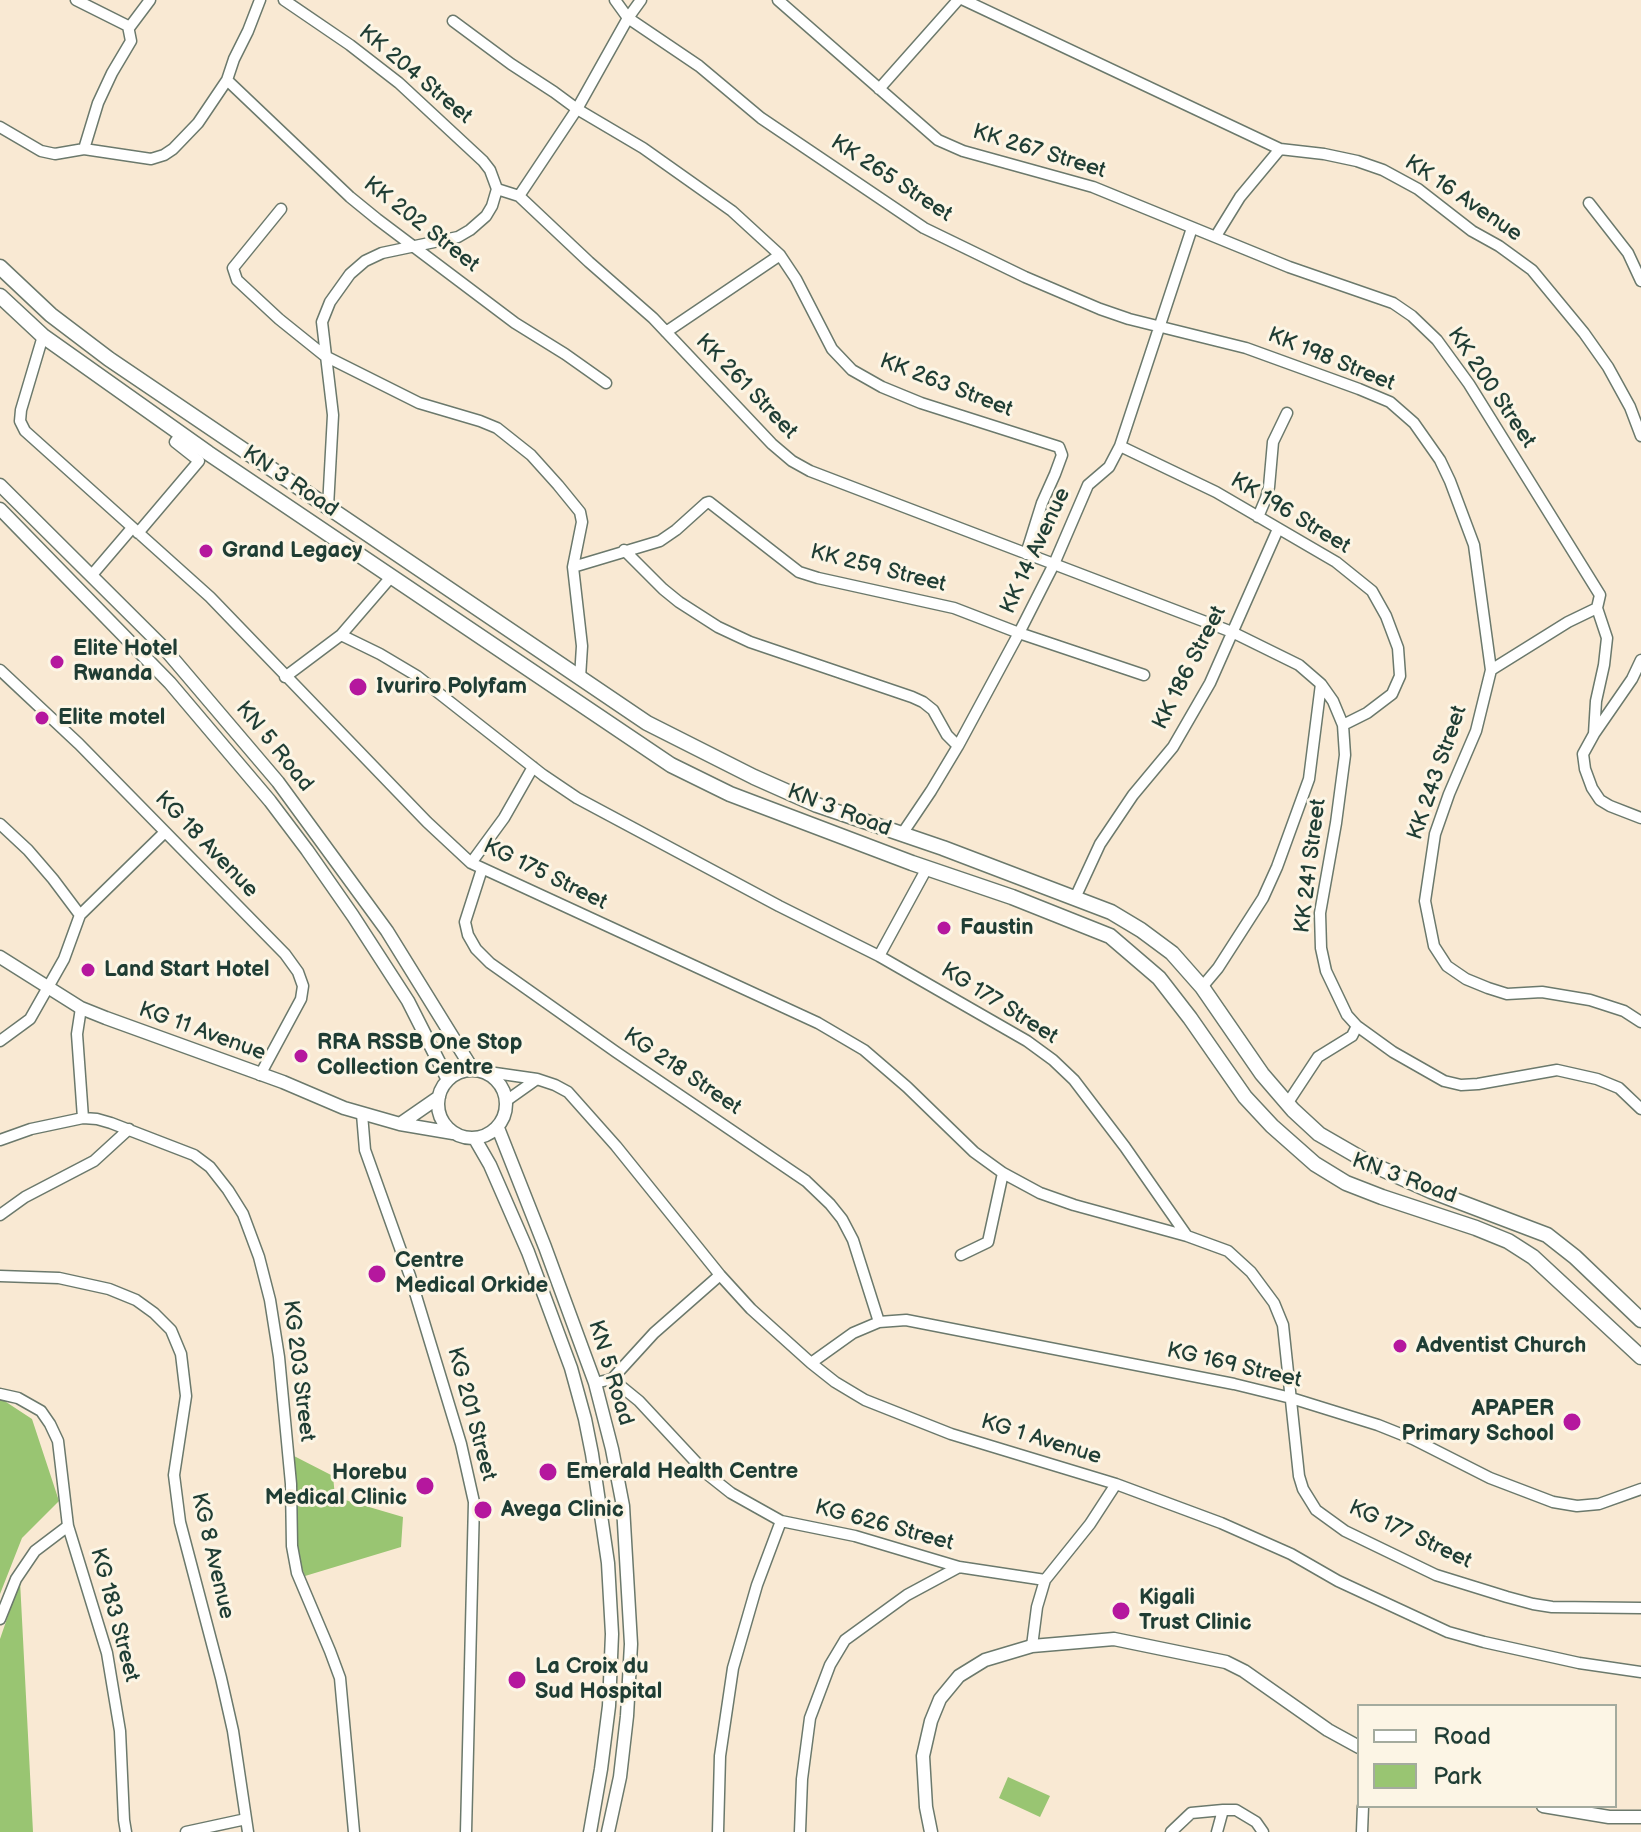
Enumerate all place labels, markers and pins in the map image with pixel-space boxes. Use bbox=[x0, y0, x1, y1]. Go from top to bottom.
place label: Grand Legacy bbox=[222, 538, 362, 564]
marker: Grand Legacy bbox=[197, 542, 215, 560]
place label: Elite Hotel Rwanda bbox=[73, 636, 178, 688]
marker: Elite Hotel Rwanda bbox=[48, 653, 66, 671]
place label: Ivuriro Polyfam bbox=[376, 674, 527, 700]
marker: Ivuriro Polyfam bbox=[347, 676, 369, 698]
place label: Elite motel bbox=[58, 705, 165, 731]
marker: Elite motel bbox=[33, 709, 51, 727]
place label: Faustin bbox=[960, 915, 1033, 941]
marker: Faustin bbox=[935, 919, 953, 937]
place label: Land Start Hotel bbox=[104, 957, 269, 983]
marker: Land Start Hotel bbox=[79, 961, 97, 979]
place label: RRA RSSB One Stop Collection Centre bbox=[317, 1030, 522, 1082]
marker: RRA RSSB One Stop Collection Centre bbox=[292, 1047, 310, 1065]
place label: Centre Medical Orkide bbox=[395, 1248, 548, 1300]
marker: Centre Medical Orkide bbox=[366, 1263, 388, 1285]
place label: Adventist Church bbox=[1416, 1333, 1586, 1359]
marker: Adventist Church bbox=[1391, 1337, 1409, 1355]
place label: APAPER Primary School bbox=[1401, 1396, 1554, 1448]
marker: APAPER Primary School bbox=[1561, 1411, 1583, 1433]
place label: Emerald Health Centre bbox=[566, 1459, 798, 1485]
place label: Horebu Medical Clinic bbox=[265, 1460, 407, 1512]
marker: Emerald Health Centre bbox=[537, 1461, 559, 1483]
marker: Horebu Medical Clinic bbox=[414, 1475, 436, 1497]
place label: Avega Clinic bbox=[501, 1497, 624, 1523]
marker: Avega Clinic bbox=[472, 1499, 494, 1521]
place label: Kigali Trust Clinic bbox=[1139, 1585, 1252, 1636]
marker: Kigali Trust Clinic bbox=[1110, 1600, 1132, 1622]
place label: La Croix du Sud Hospital bbox=[535, 1654, 662, 1706]
marker: La Croix du Sud Hospital bbox=[506, 1669, 528, 1691]

